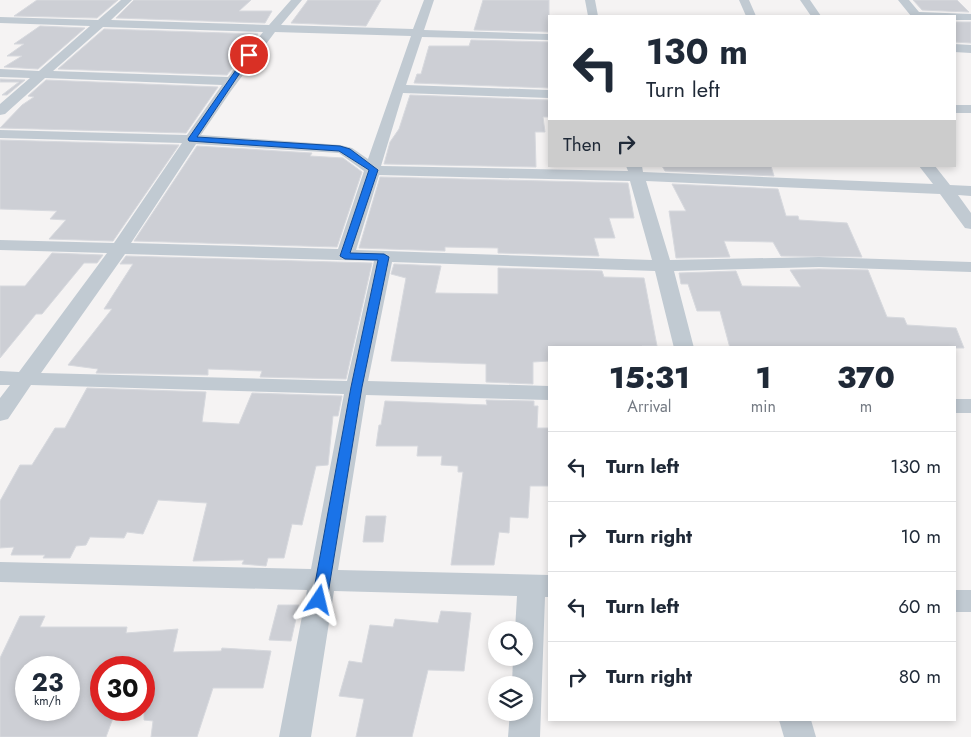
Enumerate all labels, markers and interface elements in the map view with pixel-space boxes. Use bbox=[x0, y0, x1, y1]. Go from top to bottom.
text: 130 m bbox=[646, 27, 748, 77]
pin bbox=[228, 34, 270, 76]
icon: left bbox=[563, 35, 628, 100]
icon: arrive bbox=[235, 41, 263, 69]
text: Turn left bbox=[646, 73, 720, 105]
icon: right bbox=[612, 130, 640, 158]
text: Then bbox=[563, 131, 602, 158]
text: 15:31 bbox=[609, 356, 690, 399]
text: 1 bbox=[755, 356, 771, 399]
text: 370 bbox=[837, 356, 895, 399]
text: Arrival bbox=[627, 395, 671, 418]
text: min bbox=[751, 395, 776, 418]
text: m bbox=[860, 395, 872, 418]
icon: left bbox=[563, 453, 591, 481]
text: Turn left bbox=[606, 453, 679, 480]
text: 130 m bbox=[890, 453, 941, 480]
icon: right bbox=[563, 523, 591, 551]
text: Turn right bbox=[606, 523, 692, 550]
text: 10 m bbox=[901, 523, 941, 550]
position arrow bbox=[292, 573, 344, 625]
icon: left bbox=[563, 593, 591, 621]
text: Turn left bbox=[606, 593, 679, 620]
text: 60 m bbox=[898, 593, 941, 620]
map controls bbox=[488, 621, 533, 721]
button: search bbox=[488, 621, 533, 666]
speed limit sign: 30 bbox=[90, 656, 155, 721]
icon: right bbox=[563, 663, 591, 691]
text: Turn right bbox=[606, 663, 692, 690]
text: 80 m bbox=[899, 663, 941, 690]
text: 23 bbox=[32, 664, 63, 700]
button: layers bbox=[488, 676, 533, 721]
text: km/h bbox=[34, 692, 61, 710]

